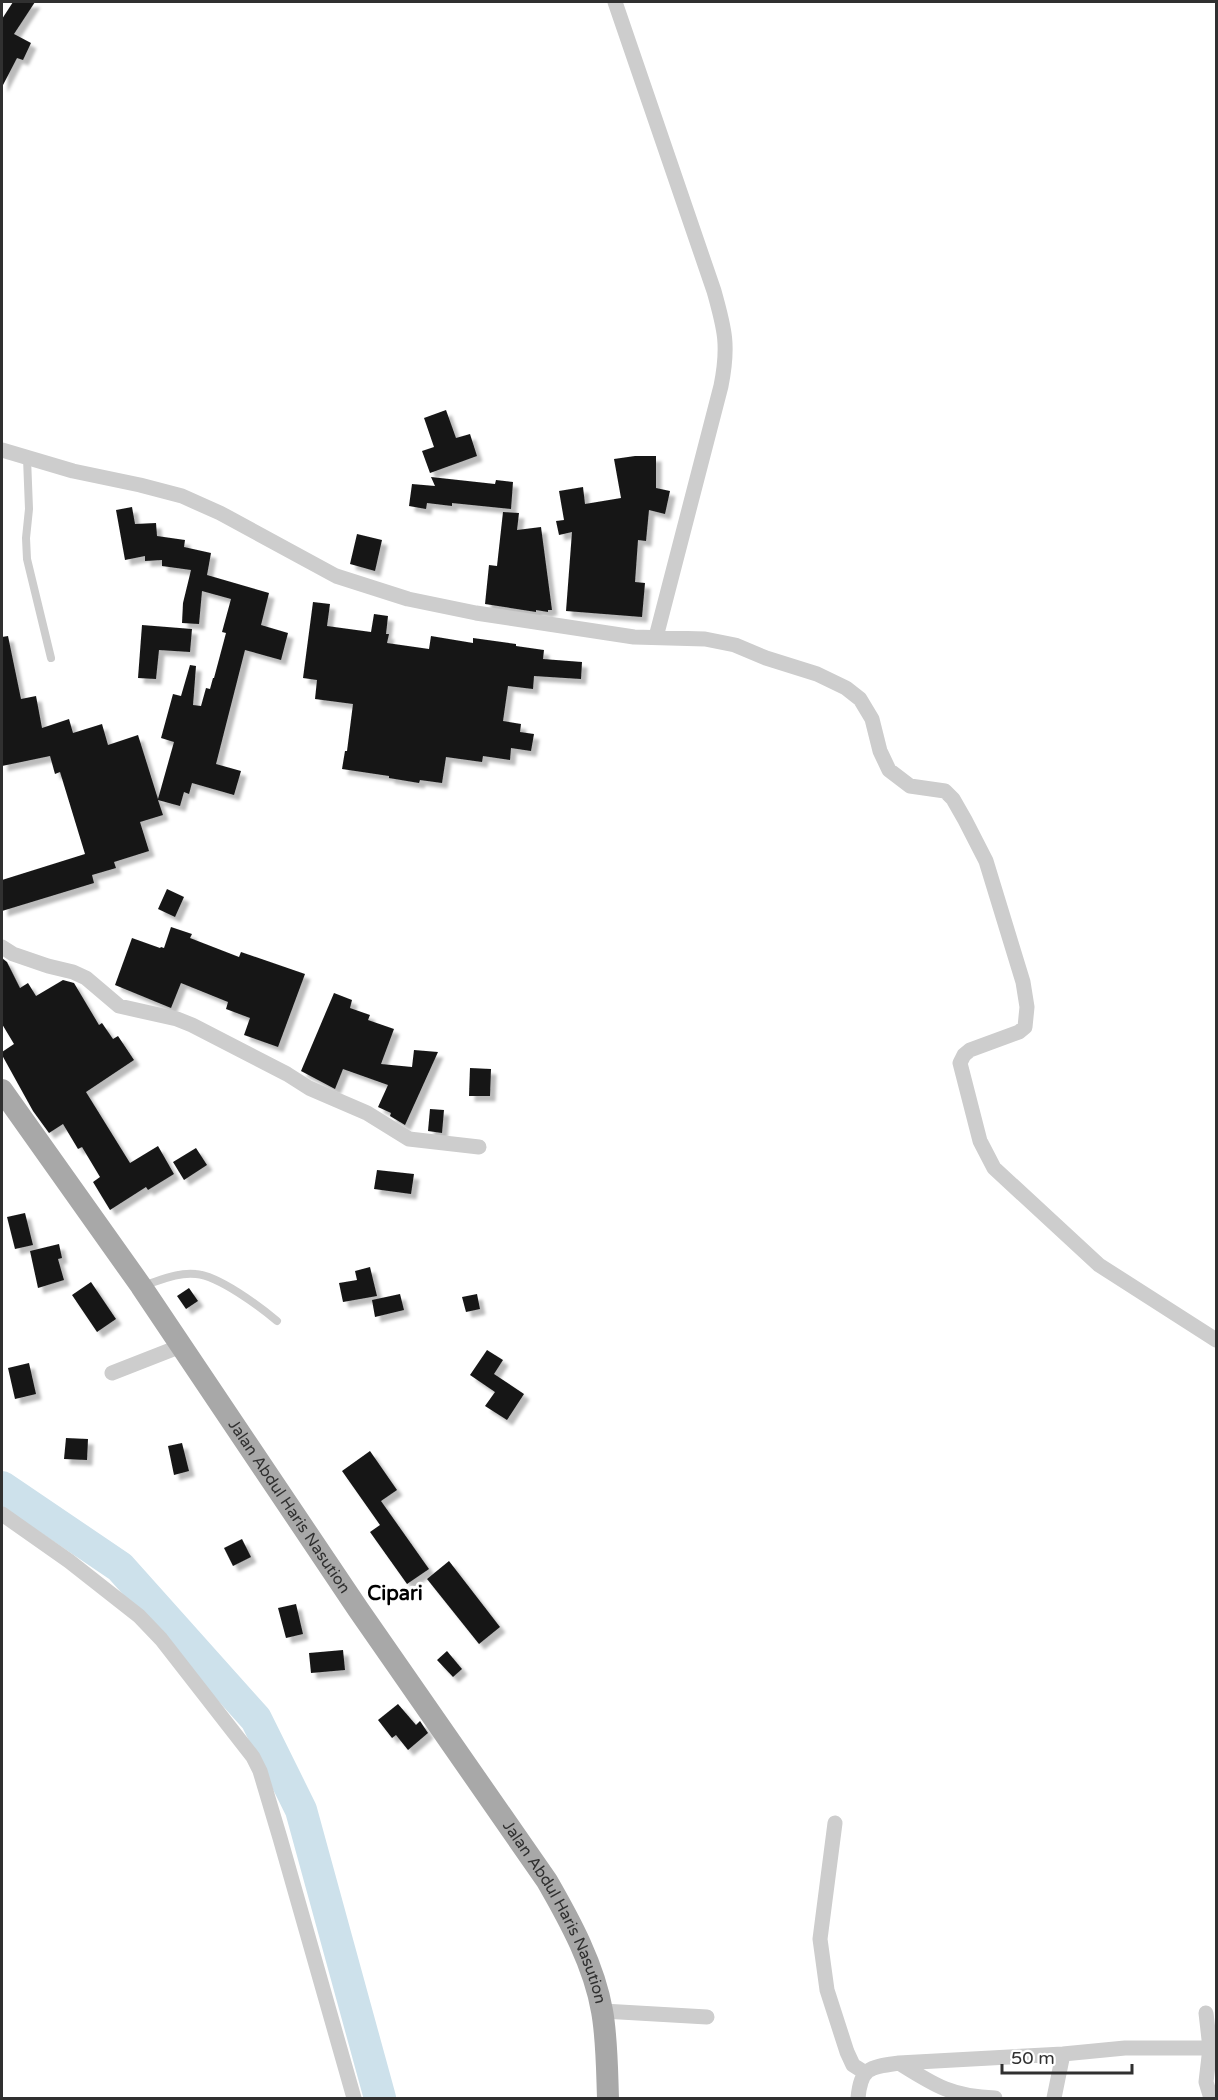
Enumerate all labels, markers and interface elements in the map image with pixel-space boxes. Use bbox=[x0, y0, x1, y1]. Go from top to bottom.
street label: Jalan Abdul Haris Nasution bbox=[224, 1416, 355, 1597]
district label: Cipari bbox=[367, 1582, 423, 1606]
street label: Jalan Abdul Haris Nasution bbox=[498, 1817, 610, 2006]
scale bar bbox=[1002, 2037, 1132, 2075]
text: 50 m bbox=[1011, 2047, 1055, 2069]

